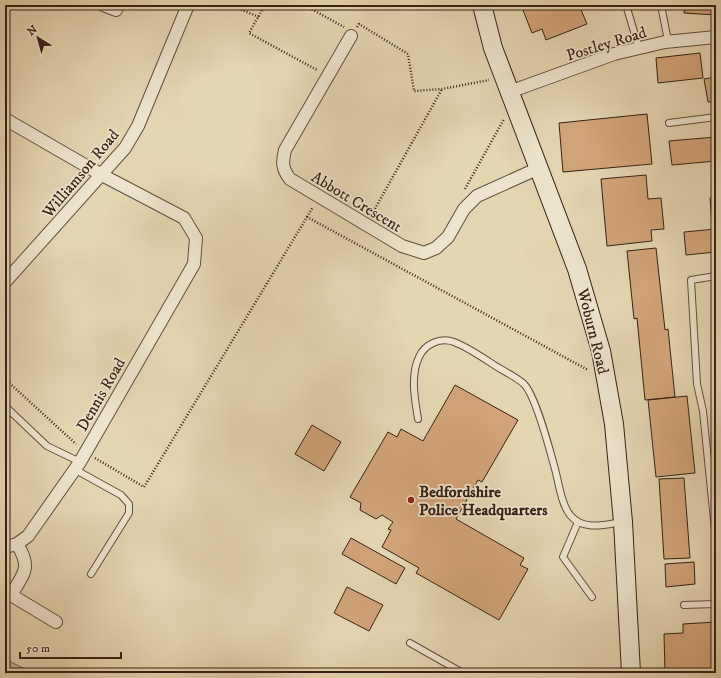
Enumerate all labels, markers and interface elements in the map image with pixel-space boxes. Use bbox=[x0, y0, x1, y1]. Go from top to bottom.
north arrow bbox=[18, 18, 58, 58]
street label: Postley Road bbox=[564, 22, 649, 66]
text: N bbox=[25, 23, 40, 39]
street label: Williamson Road bbox=[37, 125, 124, 223]
street label: Abbott Crescent bbox=[308, 167, 405, 237]
street label: Woburn Road bbox=[572, 285, 613, 376]
street label: Dennis Road bbox=[72, 354, 130, 435]
place label: Bedfordshire Police Headquarters bbox=[419, 482, 548, 521]
marker: Bedfordshire Police Headquarters bbox=[406, 495, 416, 505]
scale bar bbox=[20, 634, 121, 660]
text: 50 m bbox=[26, 641, 50, 656]

